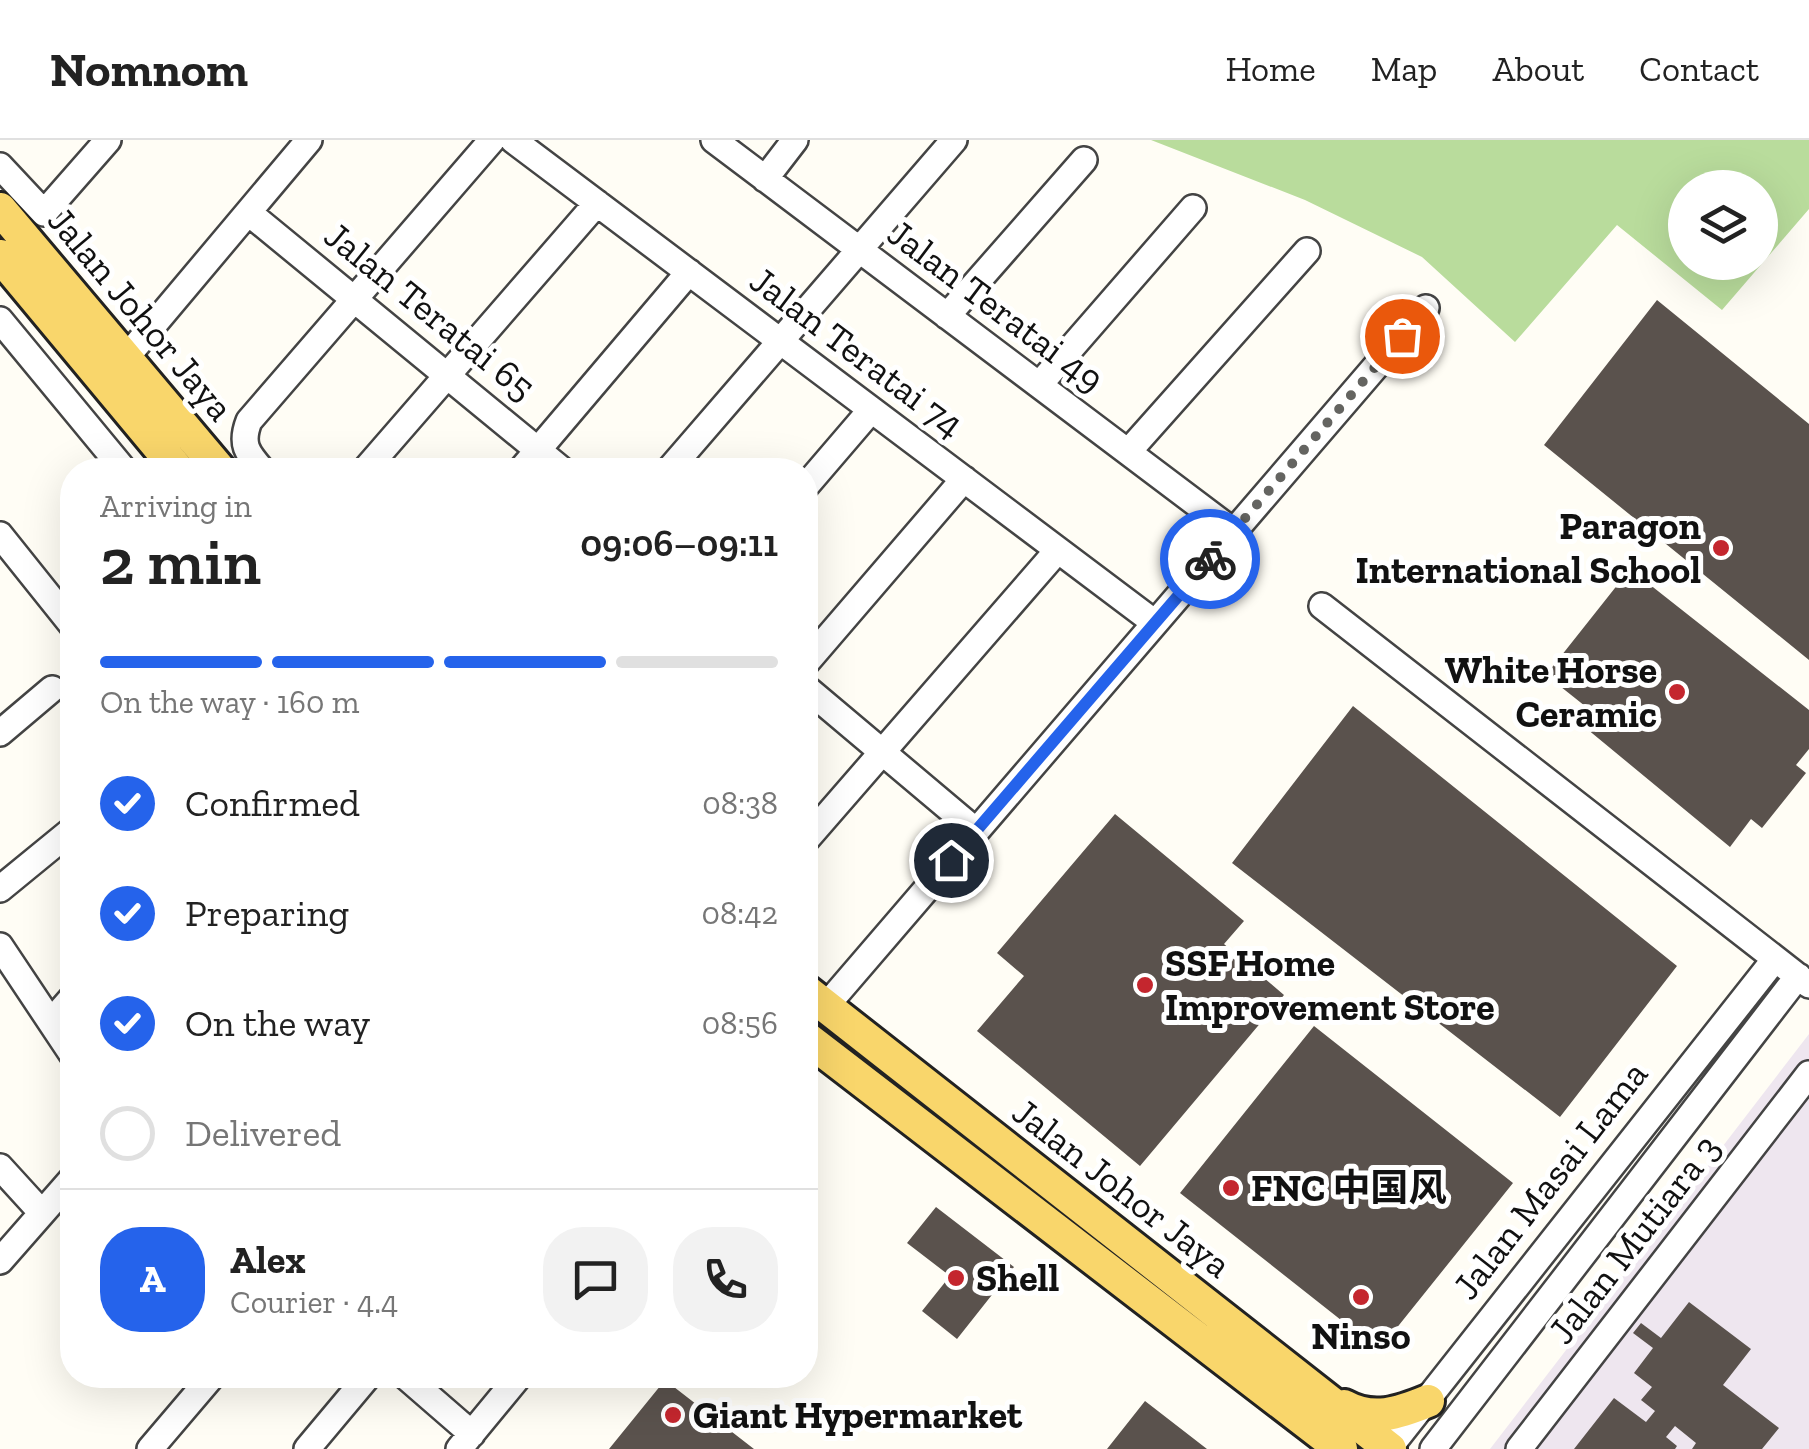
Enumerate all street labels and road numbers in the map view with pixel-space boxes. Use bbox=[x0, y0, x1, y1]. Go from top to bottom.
street label: Jalan Johor Jaya bbox=[38, 198, 244, 430]
street label: Jalan Teratai 49 bbox=[879, 210, 1113, 402]
street label: Jalan Teratai 65 bbox=[315, 212, 545, 410]
street label: Jalan Teratai 74 bbox=[741, 257, 973, 447]
street label: Jalan Masai Lama bbox=[1443, 1052, 1657, 1308]
street label: Jalan Johor Jaya bbox=[1004, 1089, 1240, 1287]
street label: Jalan Mutiara 3 bbox=[1538, 1125, 1730, 1353]

